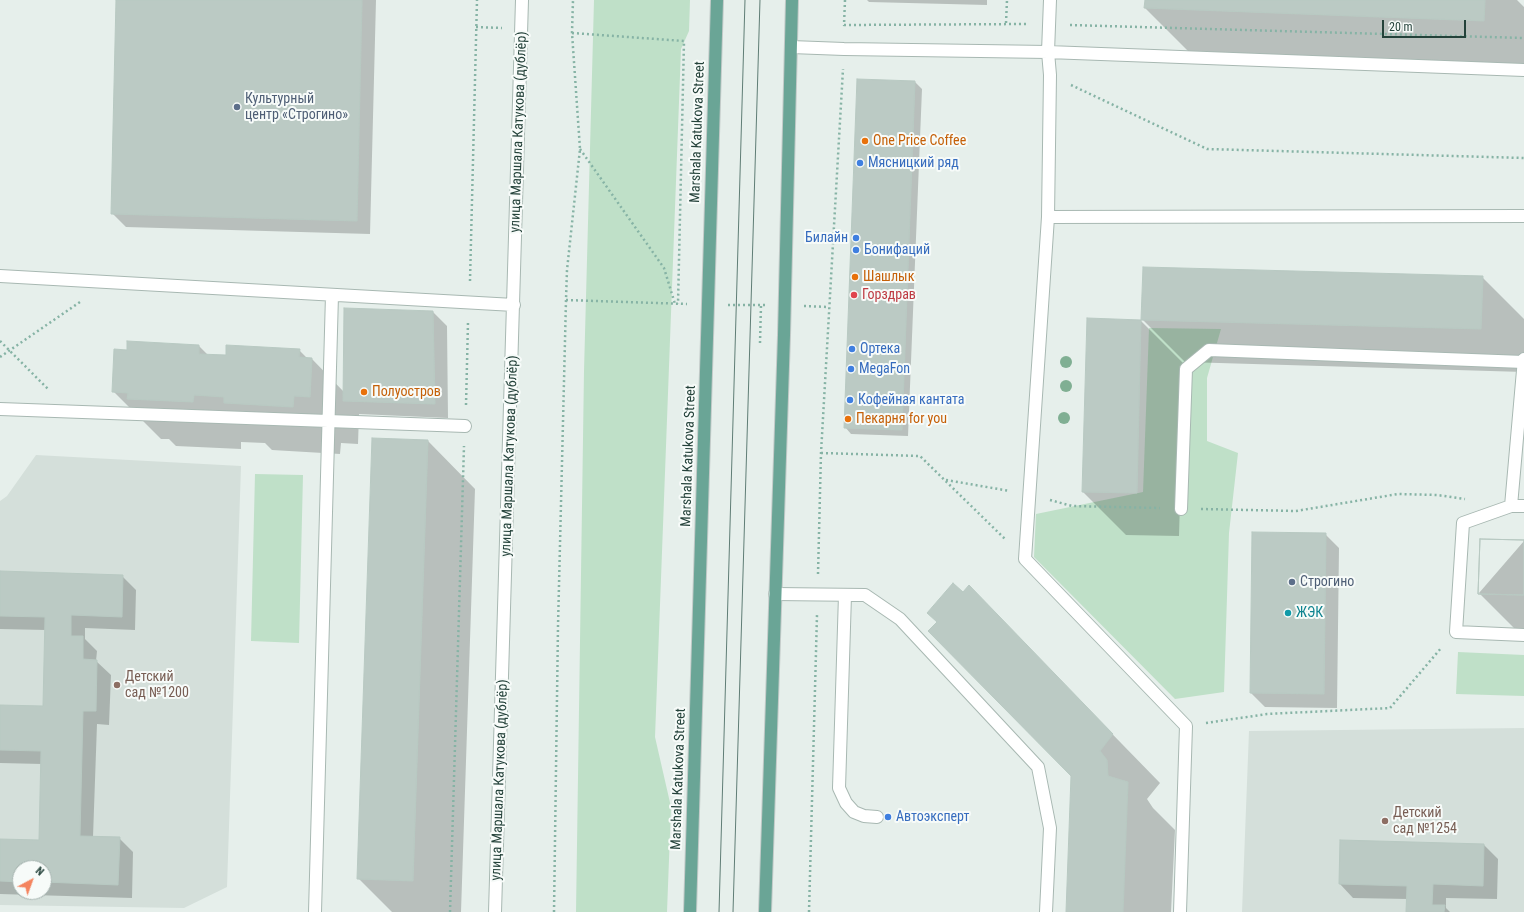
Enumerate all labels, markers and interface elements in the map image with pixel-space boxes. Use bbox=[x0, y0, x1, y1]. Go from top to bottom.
scale bar bbox=[1384, 12, 1468, 38]
text: 20 m bbox=[1389, 20, 1413, 34]
street label: улица Маршала Катукова (дублёр) bbox=[507, 31, 531, 233]
street label: Marshala Katukova Street bbox=[687, 61, 709, 203]
place label: Культурный центр «Строгино» bbox=[245, 91, 348, 124]
marker: Культурный центр «Строгино» bbox=[232, 102, 242, 112]
place label: One Price Coffee bbox=[873, 133, 966, 149]
marker: One Price Coffee bbox=[860, 136, 870, 146]
place label: Мясницкий ряд bbox=[868, 155, 959, 171]
marker: Мясницкий ряд bbox=[855, 158, 865, 168]
place label: Билайн bbox=[805, 230, 848, 246]
marker: Билайн bbox=[851, 233, 861, 243]
place label: Бонифаций bbox=[864, 242, 930, 258]
marker: Бонифаций bbox=[851, 245, 861, 255]
place label: Шашлык bbox=[863, 269, 914, 285]
marker: Шашлык bbox=[850, 272, 860, 282]
place label: Горздрав bbox=[862, 287, 916, 303]
marker: Горздрав bbox=[849, 290, 859, 300]
place label: Ортека bbox=[860, 341, 900, 357]
marker: Ортека bbox=[847, 344, 857, 354]
street label: улица Маршала Катукова (дублёр) bbox=[498, 355, 522, 557]
place label: MegaFon bbox=[859, 361, 910, 377]
marker: MegaFon bbox=[846, 364, 856, 374]
place label: Полуостров bbox=[372, 384, 441, 400]
street label: Marshala Katukova Street bbox=[678, 385, 700, 527]
marker: Полуостров bbox=[359, 387, 369, 397]
place label: Кофейная кантата bbox=[858, 392, 965, 408]
marker: Кофейная кантата bbox=[845, 395, 855, 405]
place label: Пекарня for you bbox=[856, 411, 947, 427]
marker: Пекарня for you bbox=[843, 414, 853, 424]
place label: Строгино bbox=[1300, 574, 1354, 590]
marker: Строгино bbox=[1287, 577, 1297, 587]
place label: ЖЭК bbox=[1296, 605, 1323, 621]
marker: ЖЭК bbox=[1283, 608, 1293, 618]
place label: Детский сад №1200 bbox=[125, 669, 189, 702]
street label: улица Маршала Катукова (дублёр) bbox=[488, 679, 512, 881]
marker: Детский сад №1200 bbox=[112, 680, 122, 690]
street label: Marshala Katukova Street bbox=[668, 708, 690, 850]
place label: Детский сад №1254 bbox=[1393, 805, 1457, 838]
place label: Автоэксперт bbox=[896, 809, 969, 825]
marker: Автоэксперт bbox=[883, 812, 893, 822]
marker: Детский сад №1254 bbox=[1380, 816, 1390, 826]
north arrow bbox=[12, 860, 52, 900]
text: N bbox=[33, 864, 46, 878]

